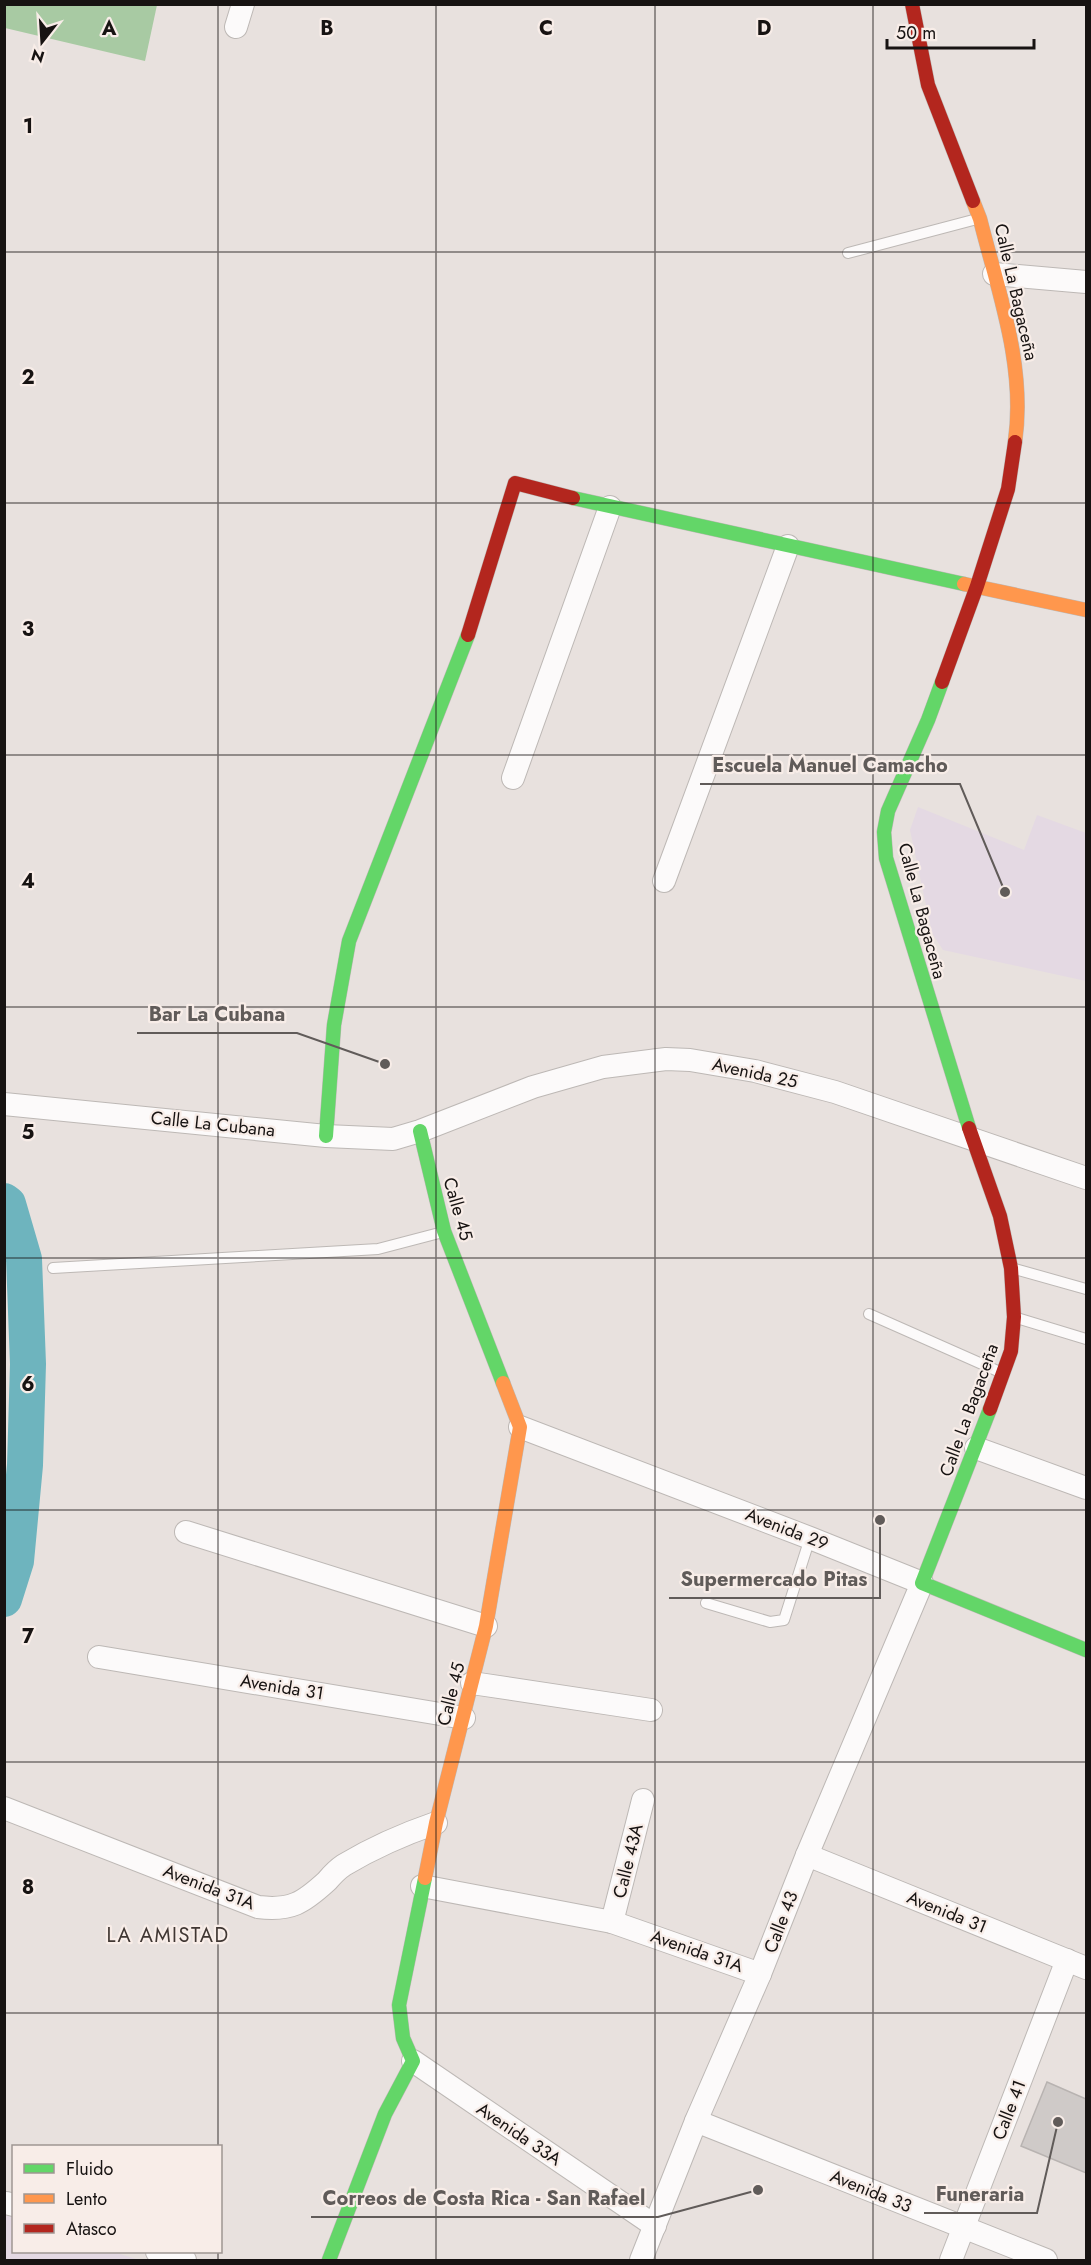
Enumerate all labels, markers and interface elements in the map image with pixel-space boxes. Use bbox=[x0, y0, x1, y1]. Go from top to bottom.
north arrow bbox=[12, 12, 72, 72]
scale bar bbox=[887, 12, 1034, 50]
text: A bbox=[101, 14, 117, 43]
text: B bbox=[320, 14, 334, 43]
text: C bbox=[539, 14, 553, 43]
text: D bbox=[757, 14, 771, 43]
text: 50 m bbox=[896, 20, 936, 46]
text: N bbox=[28, 43, 47, 69]
text: 1 bbox=[23, 112, 33, 141]
street label: Calle La Bagaceña bbox=[988, 221, 1044, 363]
text: 2 bbox=[21, 363, 35, 392]
text: 3 bbox=[22, 615, 34, 644]
callout: Escuela Manuel Camacho bbox=[700, 746, 960, 784]
text: Escuela Manuel Camacho bbox=[712, 751, 948, 780]
street label: Calle La Bagaceña bbox=[891, 840, 953, 982]
text: 4 bbox=[21, 867, 35, 896]
callout: Bar La Cubana bbox=[137, 995, 297, 1033]
text: Bar La Cubana bbox=[149, 1000, 285, 1029]
street label: Avenida 25 bbox=[710, 1051, 800, 1095]
street label: Calle La Cubana bbox=[150, 1105, 276, 1143]
text: 5 bbox=[22, 1118, 35, 1147]
street label: Calle 45 bbox=[437, 1174, 479, 1244]
street label: Calle La Bagaceña bbox=[933, 1340, 1005, 1480]
text: 6 bbox=[21, 1370, 35, 1399]
street label: Avenida 29 bbox=[742, 1501, 832, 1557]
callout: Supermercado Pitas bbox=[669, 1560, 880, 1598]
text: Supermercado Pitas bbox=[681, 1565, 867, 1594]
text: 7 bbox=[22, 1622, 35, 1651]
street label: Calle 45 bbox=[431, 1660, 471, 1728]
street label: Avenida 31 bbox=[238, 1668, 326, 1706]
street label: Calle 43A bbox=[606, 1821, 650, 1901]
street label: Avenida 31A bbox=[159, 1858, 259, 1916]
text: 8 bbox=[22, 1873, 34, 1902]
street label: Avenida 31 bbox=[903, 1884, 991, 1940]
street label: Calle 43 bbox=[757, 1887, 805, 1957]
district label: LA AMISTAD bbox=[106, 1921, 230, 1950]
street label: Avenida 31A bbox=[647, 1923, 747, 1979]
street label: Calle 41 bbox=[986, 2076, 1032, 2144]
street label: Avenida 33A bbox=[471, 2096, 567, 2172]
legend bbox=[12, 2145, 222, 2253]
text: Fluido bbox=[66, 2156, 114, 2182]
street label: Avenida 33 bbox=[826, 2163, 916, 2219]
callout: Funeraria bbox=[924, 2175, 1037, 2213]
callout: Correos de Costa Rica - San Rafael bbox=[311, 2179, 658, 2217]
text: Funeraria bbox=[936, 2180, 1024, 2209]
text: Correos de Costa Rica - San Rafael bbox=[323, 2184, 645, 2213]
text: Lento bbox=[66, 2186, 107, 2212]
text: Atasco bbox=[66, 2216, 117, 2242]

